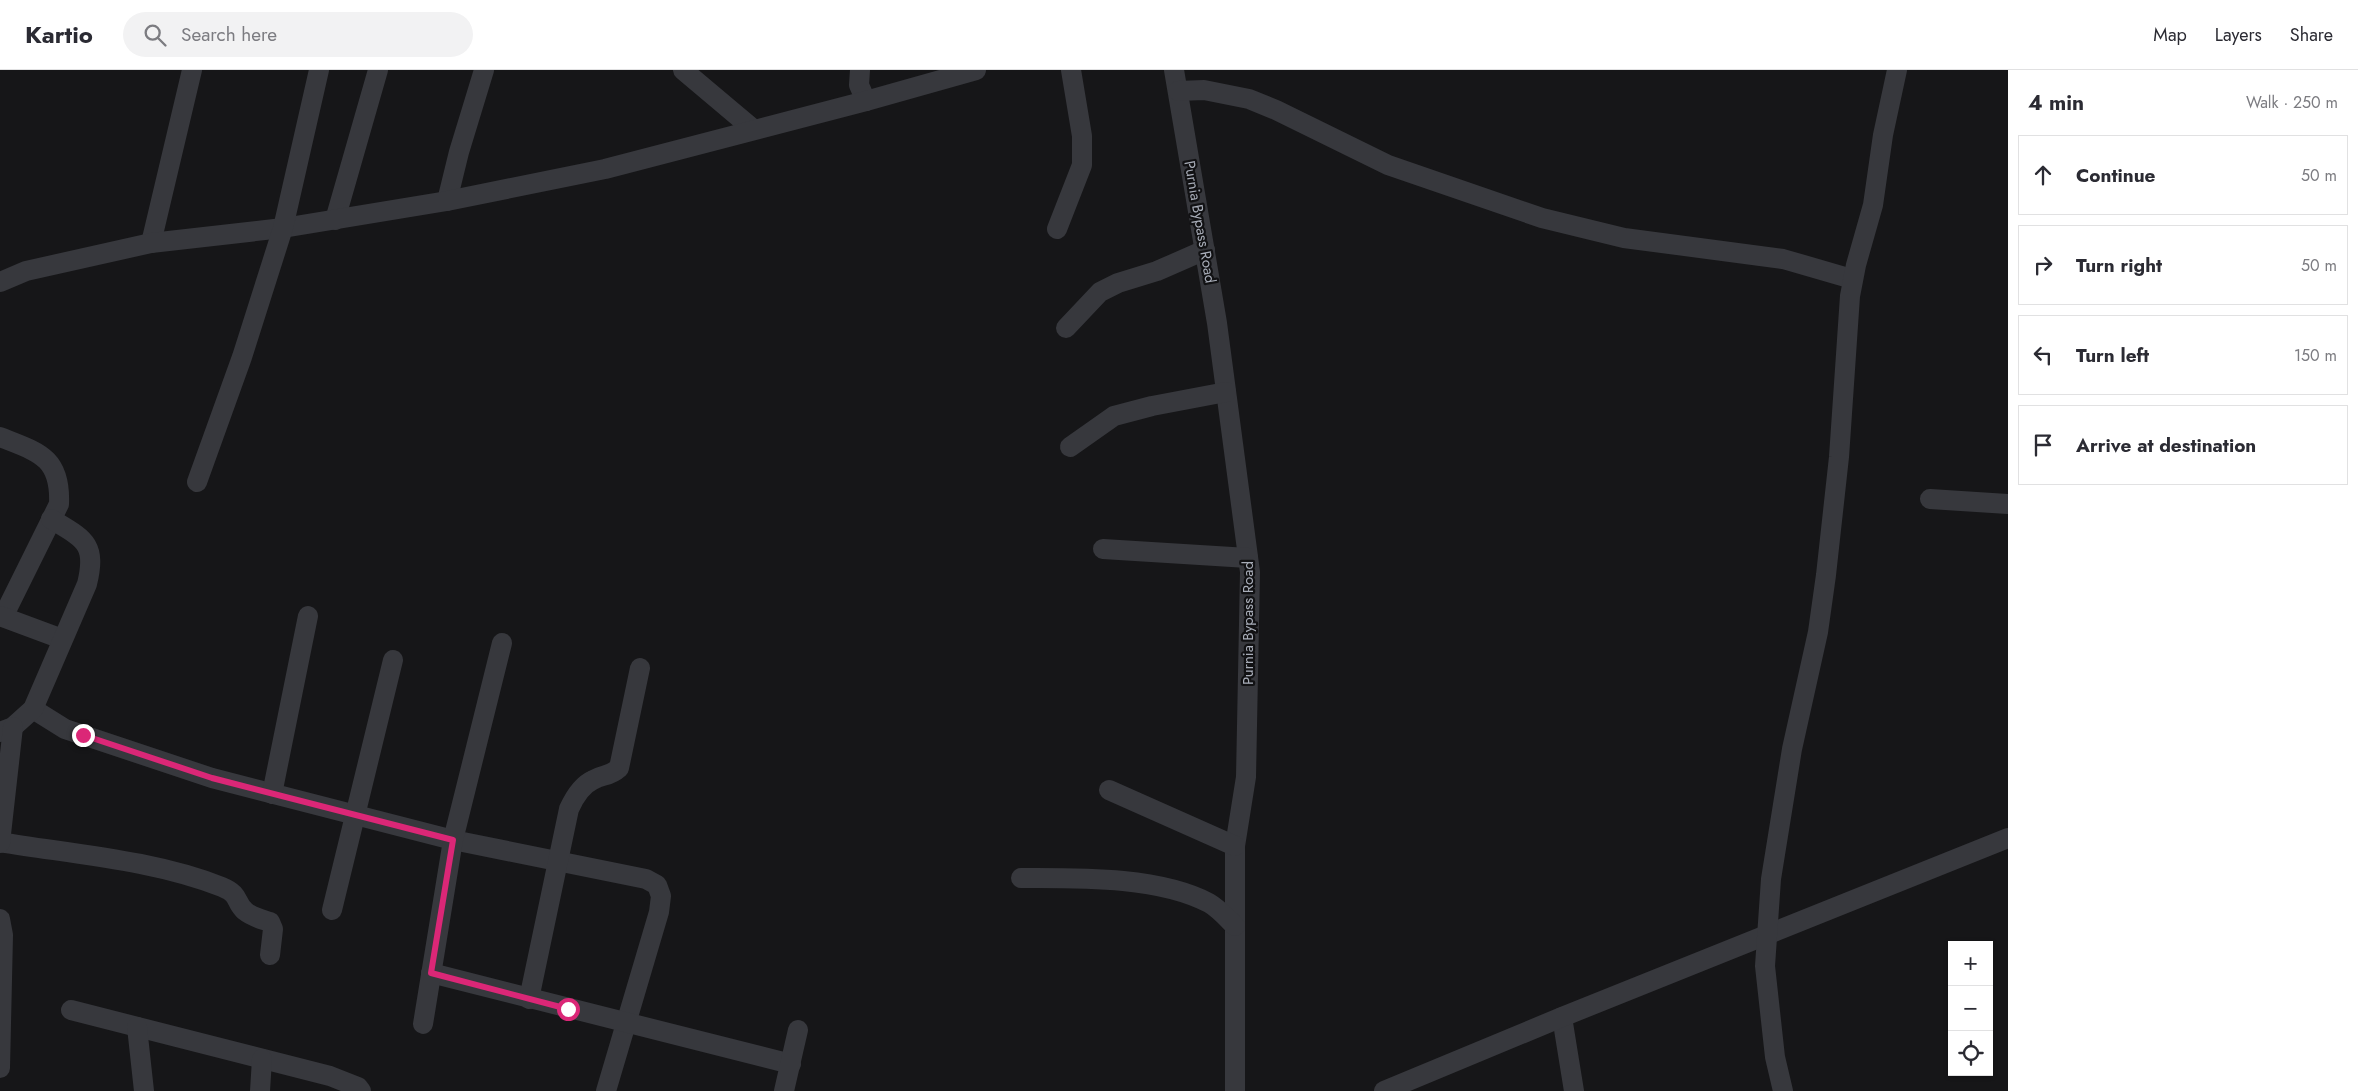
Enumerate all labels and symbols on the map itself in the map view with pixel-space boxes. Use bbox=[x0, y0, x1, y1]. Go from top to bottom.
street label: Purnia Bypass Road bbox=[1178, 159, 1222, 285]
street label: Purnia Bypass Road bbox=[1237, 561, 1259, 685]
route end bbox=[72, 724, 95, 747]
route start bbox=[557, 998, 580, 1021]

